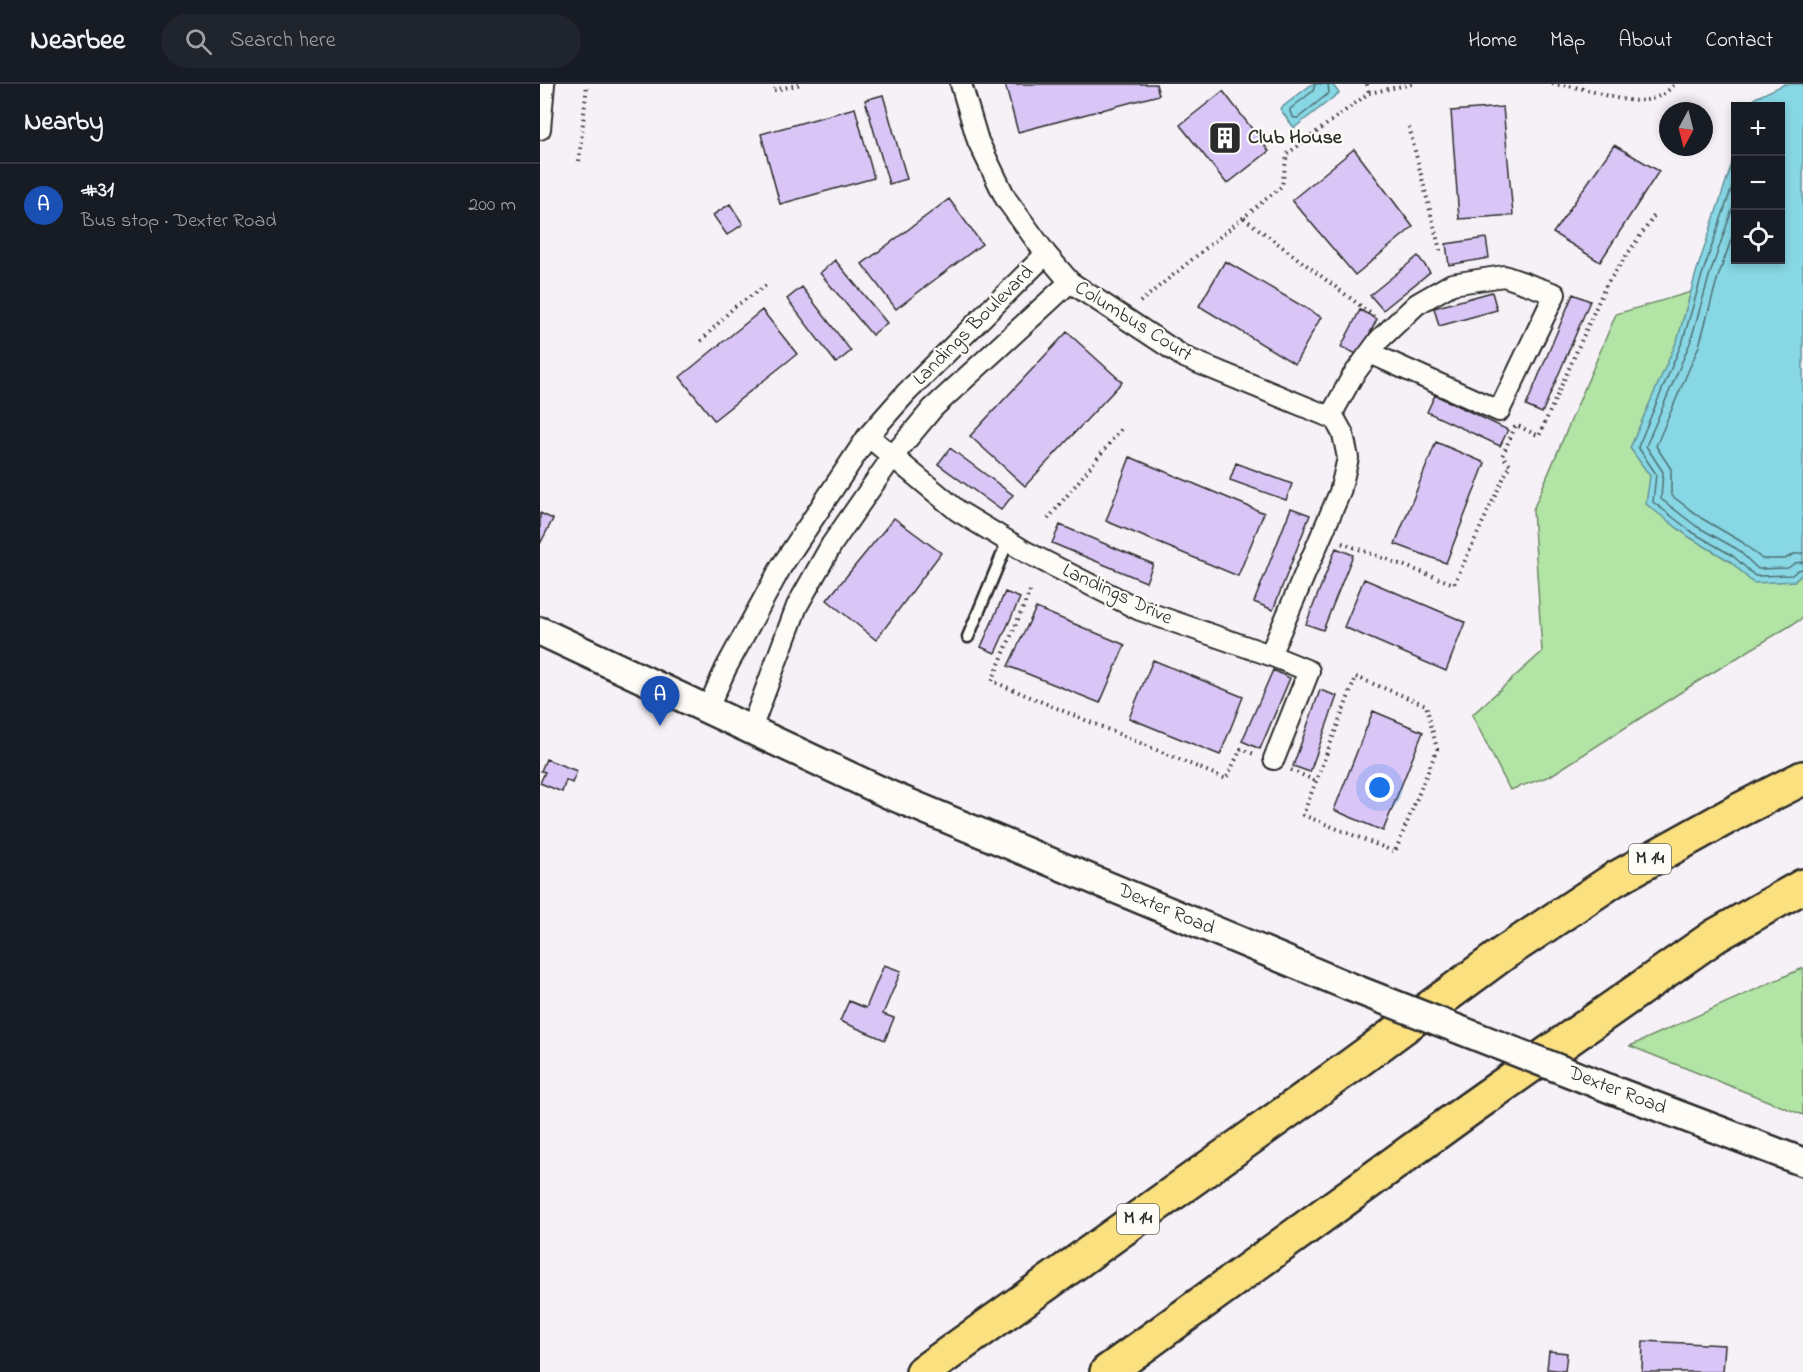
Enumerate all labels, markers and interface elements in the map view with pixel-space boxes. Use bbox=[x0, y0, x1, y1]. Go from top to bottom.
search box bbox=[161, 14, 581, 68]
text: Nearbee bbox=[30, 21, 125, 62]
icon: search bbox=[182, 25, 215, 58]
text: Search here bbox=[230, 25, 336, 57]
text: Home bbox=[1468, 26, 1517, 56]
text: Map bbox=[1550, 26, 1585, 56]
text: About bbox=[1618, 26, 1672, 56]
text: Contact bbox=[1705, 26, 1773, 56]
north arrow bbox=[1659, 102, 1713, 156]
map controls bbox=[1731, 102, 1785, 264]
button: + bbox=[1731, 102, 1785, 156]
text: Nearby bbox=[24, 104, 103, 142]
building icon: Club House bbox=[1207, 120, 1243, 156]
place label: Club House bbox=[1248, 124, 1343, 153]
button: − bbox=[1731, 156, 1785, 210]
text: #31 bbox=[81, 175, 114, 207]
text: A bbox=[37, 191, 50, 220]
text: 200 m bbox=[468, 191, 516, 220]
text: Bus stop · Dexter Road bbox=[81, 207, 276, 236]
button: locate bbox=[1731, 210, 1785, 264]
street label: Landings Boulevard bbox=[907, 259, 1042, 394]
street label: Columbus Court bbox=[1069, 274, 1198, 370]
street label: Landings Drive bbox=[1057, 557, 1177, 634]
pin: A bbox=[640, 676, 680, 726]
your location bbox=[1365, 773, 1394, 802]
road number: M 14 bbox=[1629, 844, 1671, 874]
street label: Dexter Road bbox=[1112, 876, 1219, 943]
street label: Dexter Road bbox=[1563, 1059, 1670, 1123]
road number: M 14 bbox=[1117, 1204, 1159, 1234]

